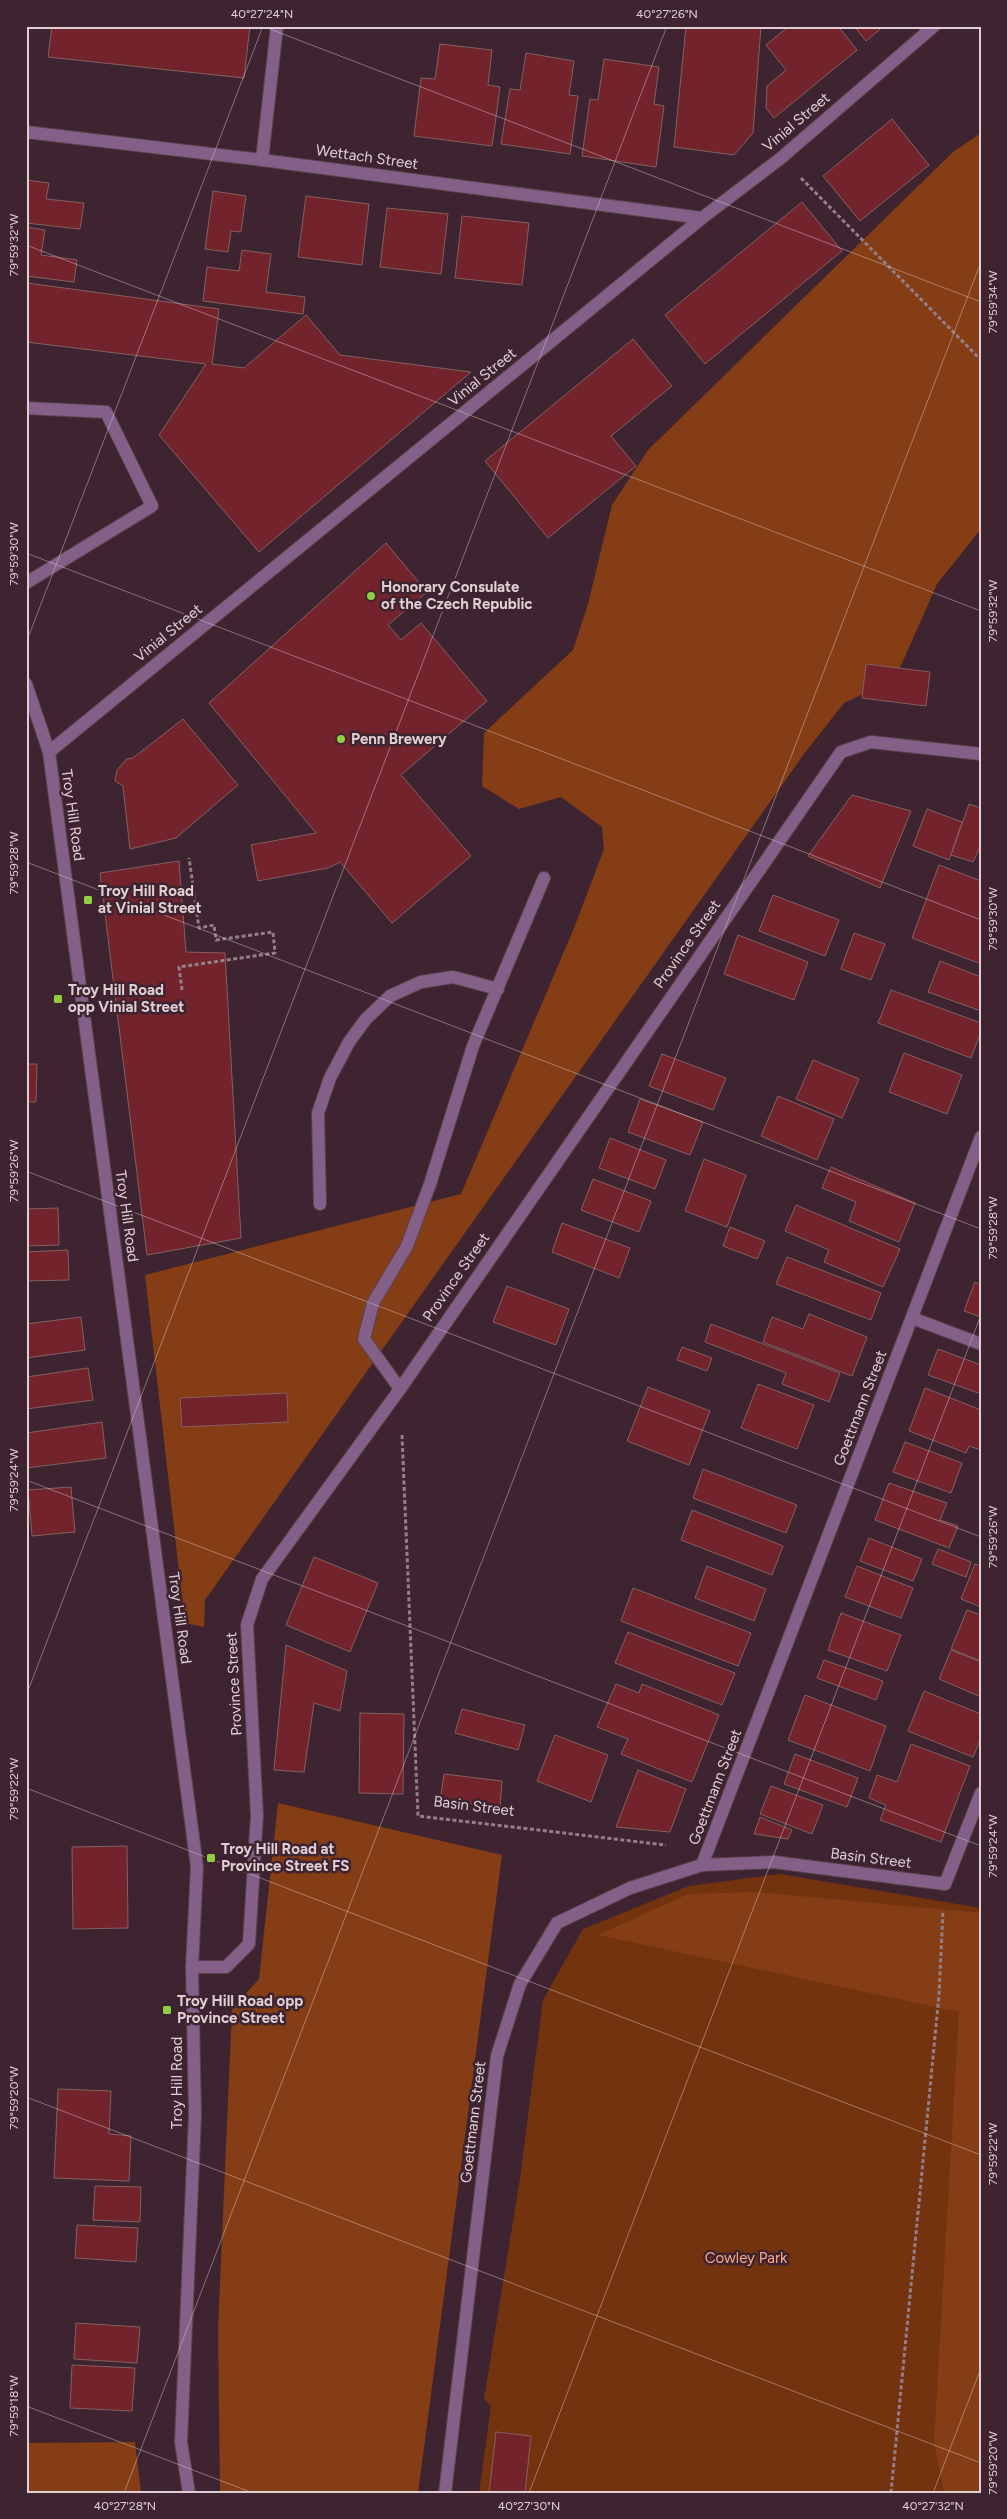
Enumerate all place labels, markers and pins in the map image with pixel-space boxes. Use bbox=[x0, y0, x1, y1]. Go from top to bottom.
place label: Honorary Consulate of the Czech Republic bbox=[381, 578, 533, 613]
marker: Honorary Consulate of the Czech Republic bbox=[365, 590, 377, 602]
place label: Penn Brewery bbox=[351, 730, 447, 748]
marker: Penn Brewery bbox=[335, 733, 347, 745]
place label: Troy Hill Road at Vinial Street bbox=[98, 882, 202, 917]
marker: Troy Hill Road at Vinial Street bbox=[82, 894, 94, 906]
place label: Troy Hill Road opp Vinial Street bbox=[68, 981, 184, 1016]
marker: Troy Hill Road opp Vinial Street bbox=[52, 993, 64, 1005]
place label: Troy Hill Road at Province Street FS bbox=[221, 1840, 349, 1875]
marker: Troy Hill Road at Province Street FS bbox=[205, 1852, 217, 1864]
place label: Troy Hill Road opp Province Street bbox=[177, 1992, 303, 2027]
marker: Troy Hill Road opp Province Street bbox=[161, 2004, 173, 2016]

